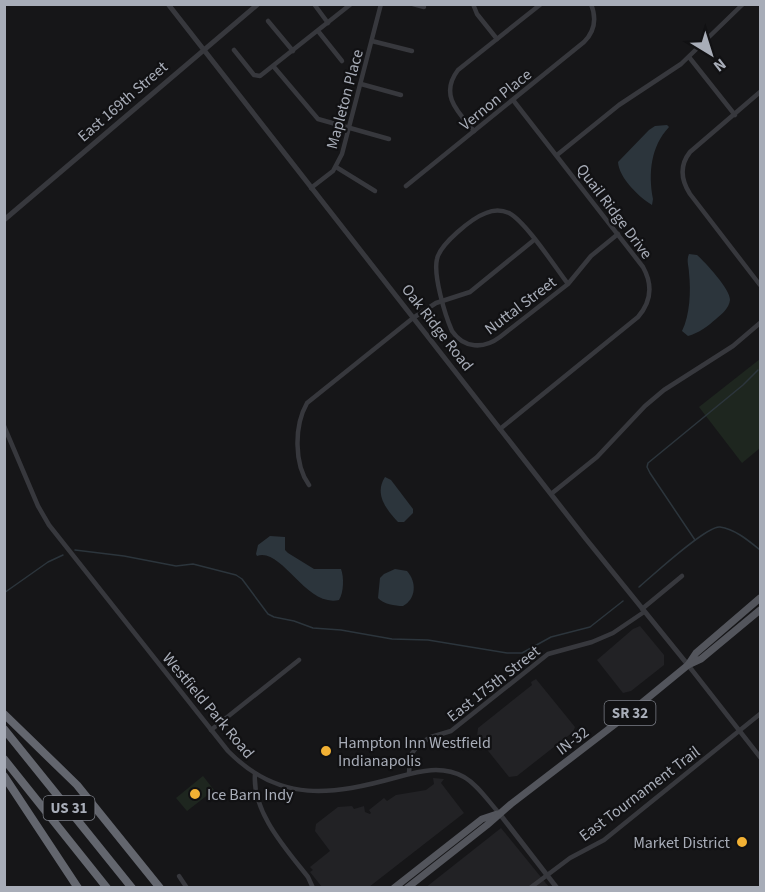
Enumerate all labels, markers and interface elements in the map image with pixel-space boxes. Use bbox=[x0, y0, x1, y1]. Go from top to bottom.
north arrow bbox=[681, 24, 741, 84]
street label: Mapleton Place bbox=[321, 47, 369, 152]
text: N bbox=[709, 53, 731, 77]
street label: East 169th Street bbox=[73, 56, 173, 147]
street label: Vernon Place bbox=[455, 64, 536, 136]
street label: Quail Ridge Drive bbox=[571, 159, 657, 264]
street label: Nuttal Street bbox=[480, 271, 561, 340]
street label: Oak Ridge Road bbox=[396, 279, 478, 376]
street label: East 175th Street bbox=[442, 640, 545, 727]
street label: Westfield Park Road bbox=[157, 648, 259, 763]
road number: SR 32 bbox=[604, 701, 656, 725]
street label: IN-32 bbox=[552, 721, 593, 760]
place label: Hampton Inn Westfield Indianapolis bbox=[338, 732, 491, 772]
street label: East Tournament Trail bbox=[575, 741, 705, 847]
marker: Hampton Inn Westfield Indianapolis bbox=[319, 744, 333, 758]
place label: Ice Barn Indy bbox=[207, 784, 294, 806]
marker: Ice Barn Indy bbox=[188, 787, 202, 801]
road number: US 31 bbox=[44, 796, 94, 820]
place label: Market District bbox=[633, 832, 731, 854]
marker: Market District bbox=[735, 835, 749, 849]

